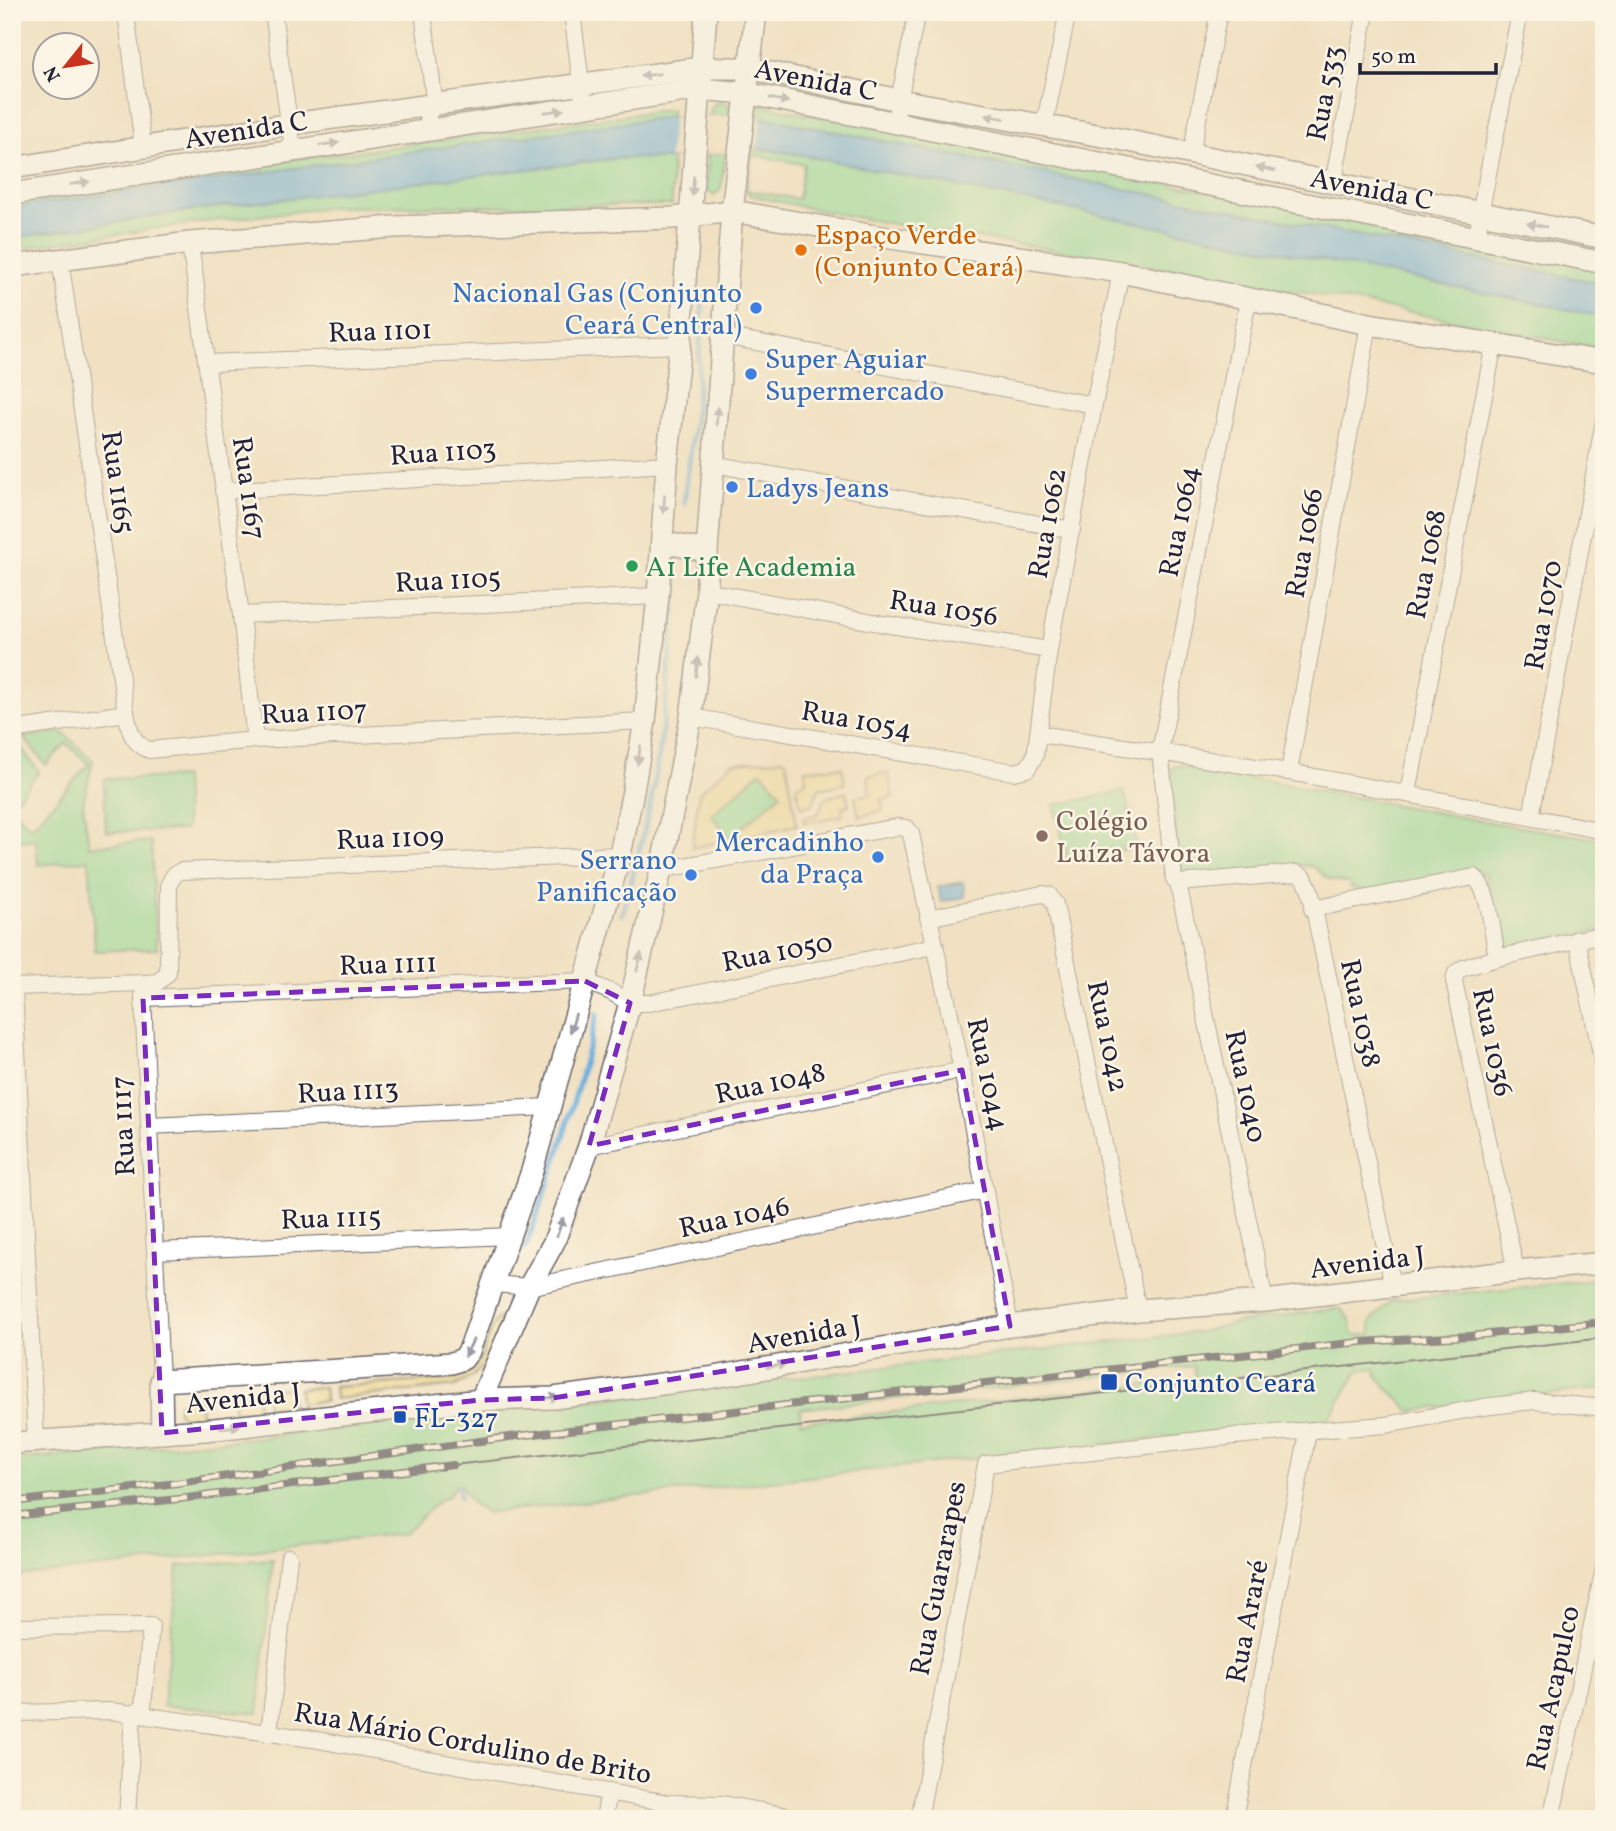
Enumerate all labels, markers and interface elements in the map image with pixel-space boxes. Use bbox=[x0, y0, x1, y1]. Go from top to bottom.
north arrow bbox=[32, 32, 102, 102]
scale bar bbox=[1360, 32, 1497, 76]
street label: Rua 533 bbox=[1298, 42, 1355, 145]
text: 50 m bbox=[1371, 43, 1416, 72]
street label: Avenida C bbox=[751, 50, 880, 112]
text: N bbox=[38, 61, 68, 86]
one-way arrow bbox=[639, 70, 661, 81]
one-way arrow bbox=[768, 94, 790, 105]
street label: Avenida C bbox=[182, 102, 311, 160]
one-way arrow bbox=[543, 105, 565, 116]
one-way arrow bbox=[983, 111, 1005, 122]
one-way arrow bbox=[318, 138, 340, 149]
street label: Avenida C bbox=[1307, 159, 1436, 221]
one-way arrow bbox=[1255, 164, 1277, 175]
one-way arrow bbox=[687, 175, 698, 197]
one-way arrow bbox=[69, 178, 91, 189]
place label: Espaço Verde (Conjunto Ceará) bbox=[815, 217, 1023, 288]
one-way arrow bbox=[1526, 219, 1548, 230]
marker: Espaço Verde (Conjunto Ceará) bbox=[793, 242, 809, 258]
place label: Nacional Gas (Conjunto Ceará Central) bbox=[452, 275, 742, 346]
marker: Nacional Gas (Conjunto Ceará Central) bbox=[748, 300, 764, 316]
street label: Rua 1101 bbox=[327, 311, 433, 354]
place label: Super Aguiar Supermercado bbox=[765, 341, 944, 412]
marker: Super Aguiar Supermercado bbox=[743, 366, 759, 382]
one-way arrow bbox=[712, 405, 723, 427]
street label: Rua 1165 bbox=[90, 428, 143, 536]
street label: Rua 1103 bbox=[389, 430, 498, 477]
street label: Rua 1167 bbox=[221, 434, 274, 543]
street label: Rua 1064 bbox=[1151, 462, 1210, 580]
street label: Rua 1062 bbox=[1020, 465, 1077, 582]
place label: Ladys Jeans bbox=[746, 470, 889, 509]
marker: Ladys Jeans bbox=[724, 479, 740, 495]
street label: Rua 1066 bbox=[1277, 485, 1334, 601]
one-way arrow bbox=[659, 494, 670, 516]
street label: Rua 1068 bbox=[1398, 506, 1457, 623]
place label: A1 Life Academia bbox=[646, 549, 857, 588]
street label: Rua 1070 bbox=[1516, 557, 1573, 674]
marker: A1 Life Academia bbox=[624, 558, 640, 574]
street label: Rua 1105 bbox=[394, 559, 502, 604]
street label: Rua 1056 bbox=[886, 582, 1001, 637]
one-way arrow bbox=[692, 656, 703, 678]
street label: Rua 1107 bbox=[260, 691, 368, 736]
street label: Rua 1054 bbox=[798, 693, 915, 750]
one-way arrow bbox=[633, 744, 644, 766]
place label: Colégio Luíza Távora bbox=[1056, 803, 1210, 874]
street label: Rua 1109 bbox=[336, 818, 445, 861]
place label: Mercadinho da Praça bbox=[715, 824, 864, 895]
marker: Colégio Luíza Távora bbox=[1034, 828, 1050, 844]
place label: Serrano Panificação bbox=[536, 842, 677, 913]
marker: Mercadinho da Praça bbox=[870, 849, 886, 865]
marker: Serrano Panificação bbox=[683, 867, 699, 883]
street label: Rua 1050 bbox=[719, 924, 836, 983]
street label: Rua 1111 bbox=[338, 944, 438, 987]
one-way arrow bbox=[634, 951, 645, 973]
street label: Rua 1038 bbox=[1329, 956, 1390, 1071]
street label: Rua 1042 bbox=[1076, 977, 1137, 1096]
street label: Rua 1036 bbox=[1461, 985, 1522, 1100]
one-way arrow bbox=[567, 1012, 578, 1034]
street label: Rua 1044 bbox=[956, 1014, 1018, 1135]
street label: Rua 1040 bbox=[1214, 1026, 1276, 1147]
street label: Rua 1048 bbox=[712, 1054, 829, 1115]
street label: Rua 1113 bbox=[296, 1070, 400, 1115]
street label: Rua 1117 bbox=[102, 1075, 147, 1177]
street label: Rua 1046 bbox=[676, 1188, 793, 1249]
street label: Rua 1115 bbox=[280, 1198, 382, 1241]
one-way arrow bbox=[555, 1216, 566, 1237]
street label: Avenida J bbox=[1308, 1237, 1427, 1290]
street label: Avenida J bbox=[744, 1306, 865, 1365]
one-way arrow bbox=[463, 1338, 474, 1358]
one-way arrow bbox=[765, 1360, 787, 1371]
place label: Conjunto Ceará bbox=[1125, 1365, 1317, 1404]
marker: Conjunto Ceará bbox=[1099, 1372, 1119, 1392]
street label: Avenida J bbox=[184, 1374, 303, 1425]
one-way arrow bbox=[539, 1393, 561, 1404]
place label: FL-327 bbox=[414, 1400, 498, 1439]
marker: FL-327 bbox=[392, 1409, 408, 1425]
one-way arrow bbox=[219, 1421, 241, 1432]
street label: Rua Guararapes bbox=[901, 1478, 977, 1679]
street label: Rua Araré bbox=[1217, 1556, 1280, 1686]
street label: Rua Acapulco bbox=[1518, 1602, 1591, 1775]
street label: Rua Mário Cordulino de Brito bbox=[291, 1694, 654, 1795]

